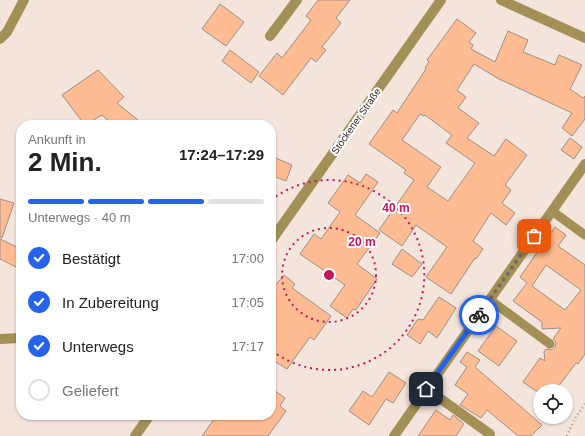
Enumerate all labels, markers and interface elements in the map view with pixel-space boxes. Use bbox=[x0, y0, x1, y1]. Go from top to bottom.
street label: Stöckener Straße bbox=[329, 86, 383, 156]
text: Ankunft in bbox=[28, 132, 86, 147]
text: 17:24–17:29 bbox=[179, 146, 264, 163]
text: 2 Min. bbox=[28, 147, 102, 177]
text: 40 m bbox=[382, 201, 410, 215]
text: Unterwegs · 40 m bbox=[28, 210, 131, 225]
pin bbox=[517, 219, 551, 253]
icon: bag bbox=[523, 225, 545, 247]
text: 20 m bbox=[348, 235, 376, 249]
icon: check bbox=[28, 247, 50, 269]
text: Bestätigt bbox=[62, 250, 120, 267]
text: 17:00 bbox=[231, 251, 264, 266]
centre of rings bbox=[322, 268, 336, 282]
icon: check bbox=[28, 291, 50, 313]
text: In Zubereitung bbox=[62, 294, 159, 311]
text: 17:05 bbox=[231, 295, 264, 310]
courier bbox=[459, 295, 499, 335]
icon: bike bbox=[468, 304, 490, 326]
icon: check bbox=[28, 335, 50, 357]
text: Unterwegs bbox=[62, 338, 134, 355]
text: 17:17 bbox=[231, 339, 264, 354]
pin bbox=[409, 372, 443, 406]
icon: home bbox=[415, 378, 437, 400]
text: Geliefert bbox=[62, 382, 119, 399]
map controls bbox=[533, 384, 573, 424]
button: locate bbox=[533, 384, 573, 424]

